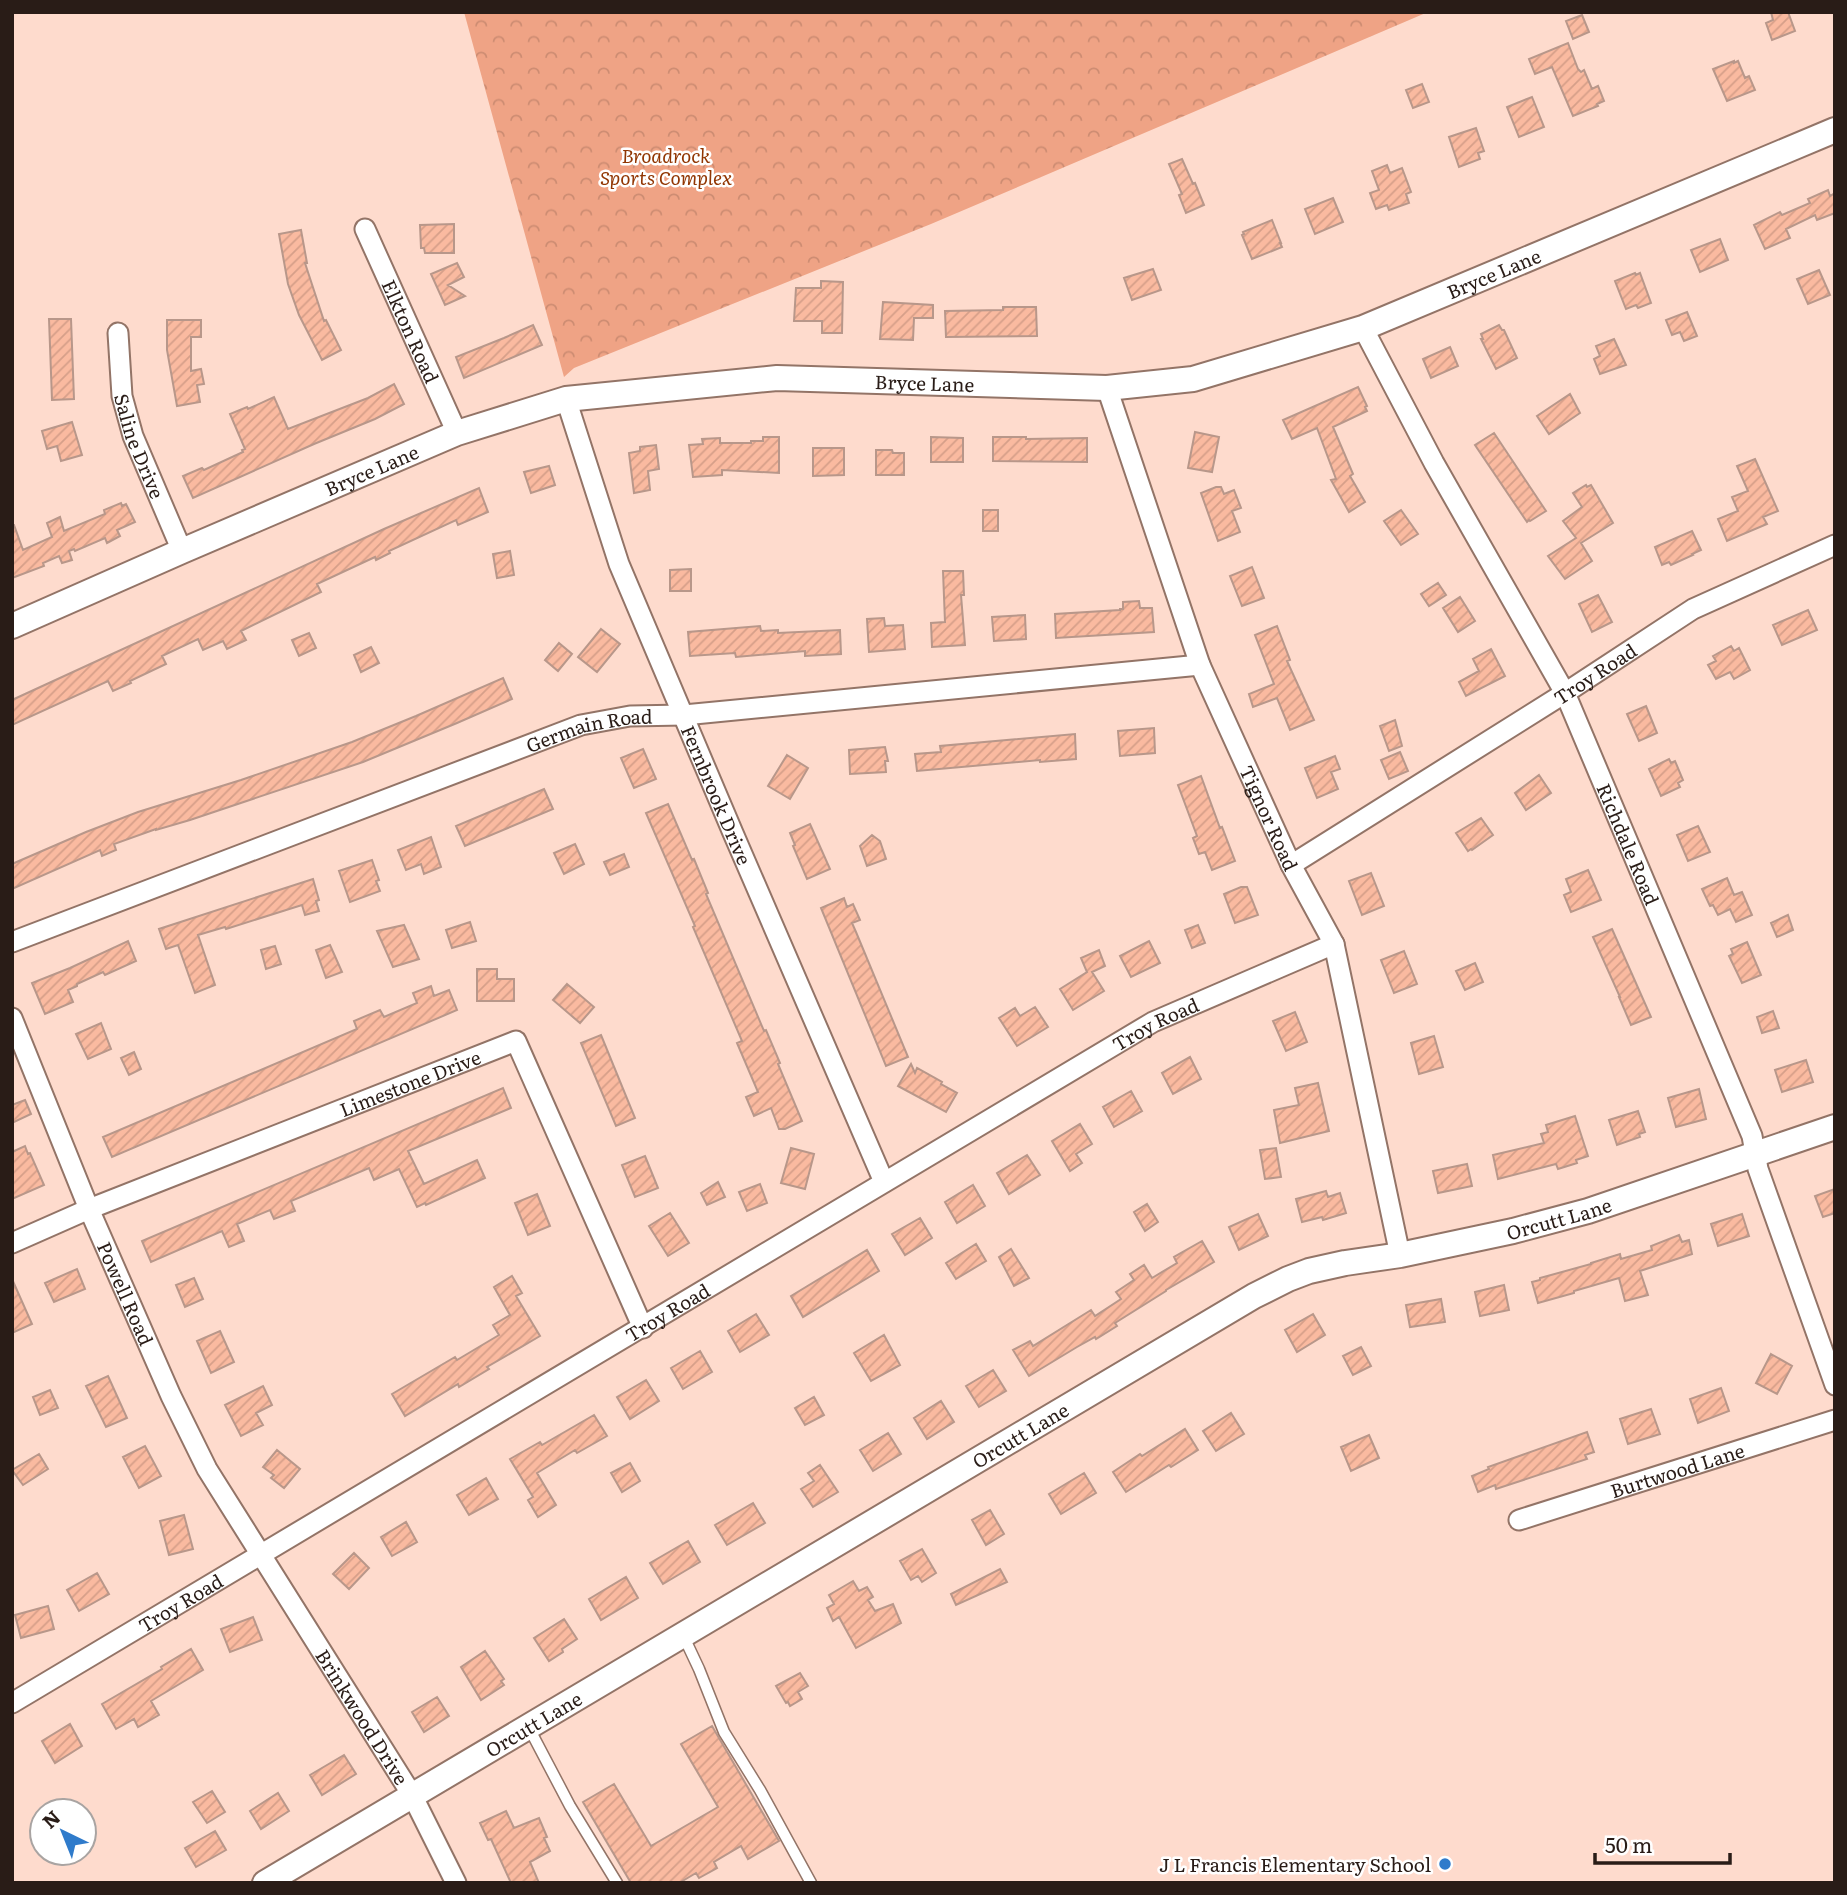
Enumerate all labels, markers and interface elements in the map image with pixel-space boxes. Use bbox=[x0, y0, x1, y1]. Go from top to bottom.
park label: Broadrock Sports Complex bbox=[600, 141, 732, 191]
street label: Bryce Lane bbox=[1442, 241, 1545, 305]
street label: Elkton Road bbox=[375, 275, 447, 388]
street label: Bryce Lane bbox=[874, 367, 975, 398]
street label: Saline Drive bbox=[108, 390, 172, 503]
street label: Bryce Lane bbox=[320, 437, 423, 502]
street label: Troy Road bbox=[1548, 636, 1642, 711]
street label: Germain Road bbox=[522, 702, 653, 759]
street label: Fernbrook Drive bbox=[675, 721, 759, 869]
street label: Tignor Road bbox=[1233, 760, 1306, 875]
street label: Richdale Road bbox=[1591, 779, 1667, 909]
street label: Troy Road bbox=[1106, 990, 1203, 1058]
street label: Limestone Drive bbox=[335, 1042, 485, 1123]
street label: Orcutt Lane bbox=[1503, 1190, 1615, 1246]
street label: Powell Road bbox=[91, 1237, 161, 1350]
street label: Troy Road bbox=[620, 1276, 715, 1348]
street label: Orcutt Lane bbox=[966, 1395, 1074, 1474]
street label: Burtwood Lane bbox=[1607, 1436, 1748, 1504]
street label: Troy Road bbox=[133, 1566, 228, 1639]
street label: Brinkwood Drive bbox=[309, 1643, 416, 1790]
street label: Orcutt Lane bbox=[480, 1684, 587, 1763]
north arrow bbox=[28, 1797, 98, 1867]
text: N bbox=[35, 1803, 66, 1835]
scale bar bbox=[1595, 1822, 1730, 1866]
text: 50 m bbox=[1605, 1828, 1652, 1859]
place label: J L Francis Elementary School bbox=[1159, 1850, 1431, 1878]
marker: J L Francis Elementary School bbox=[1437, 1856, 1453, 1872]

